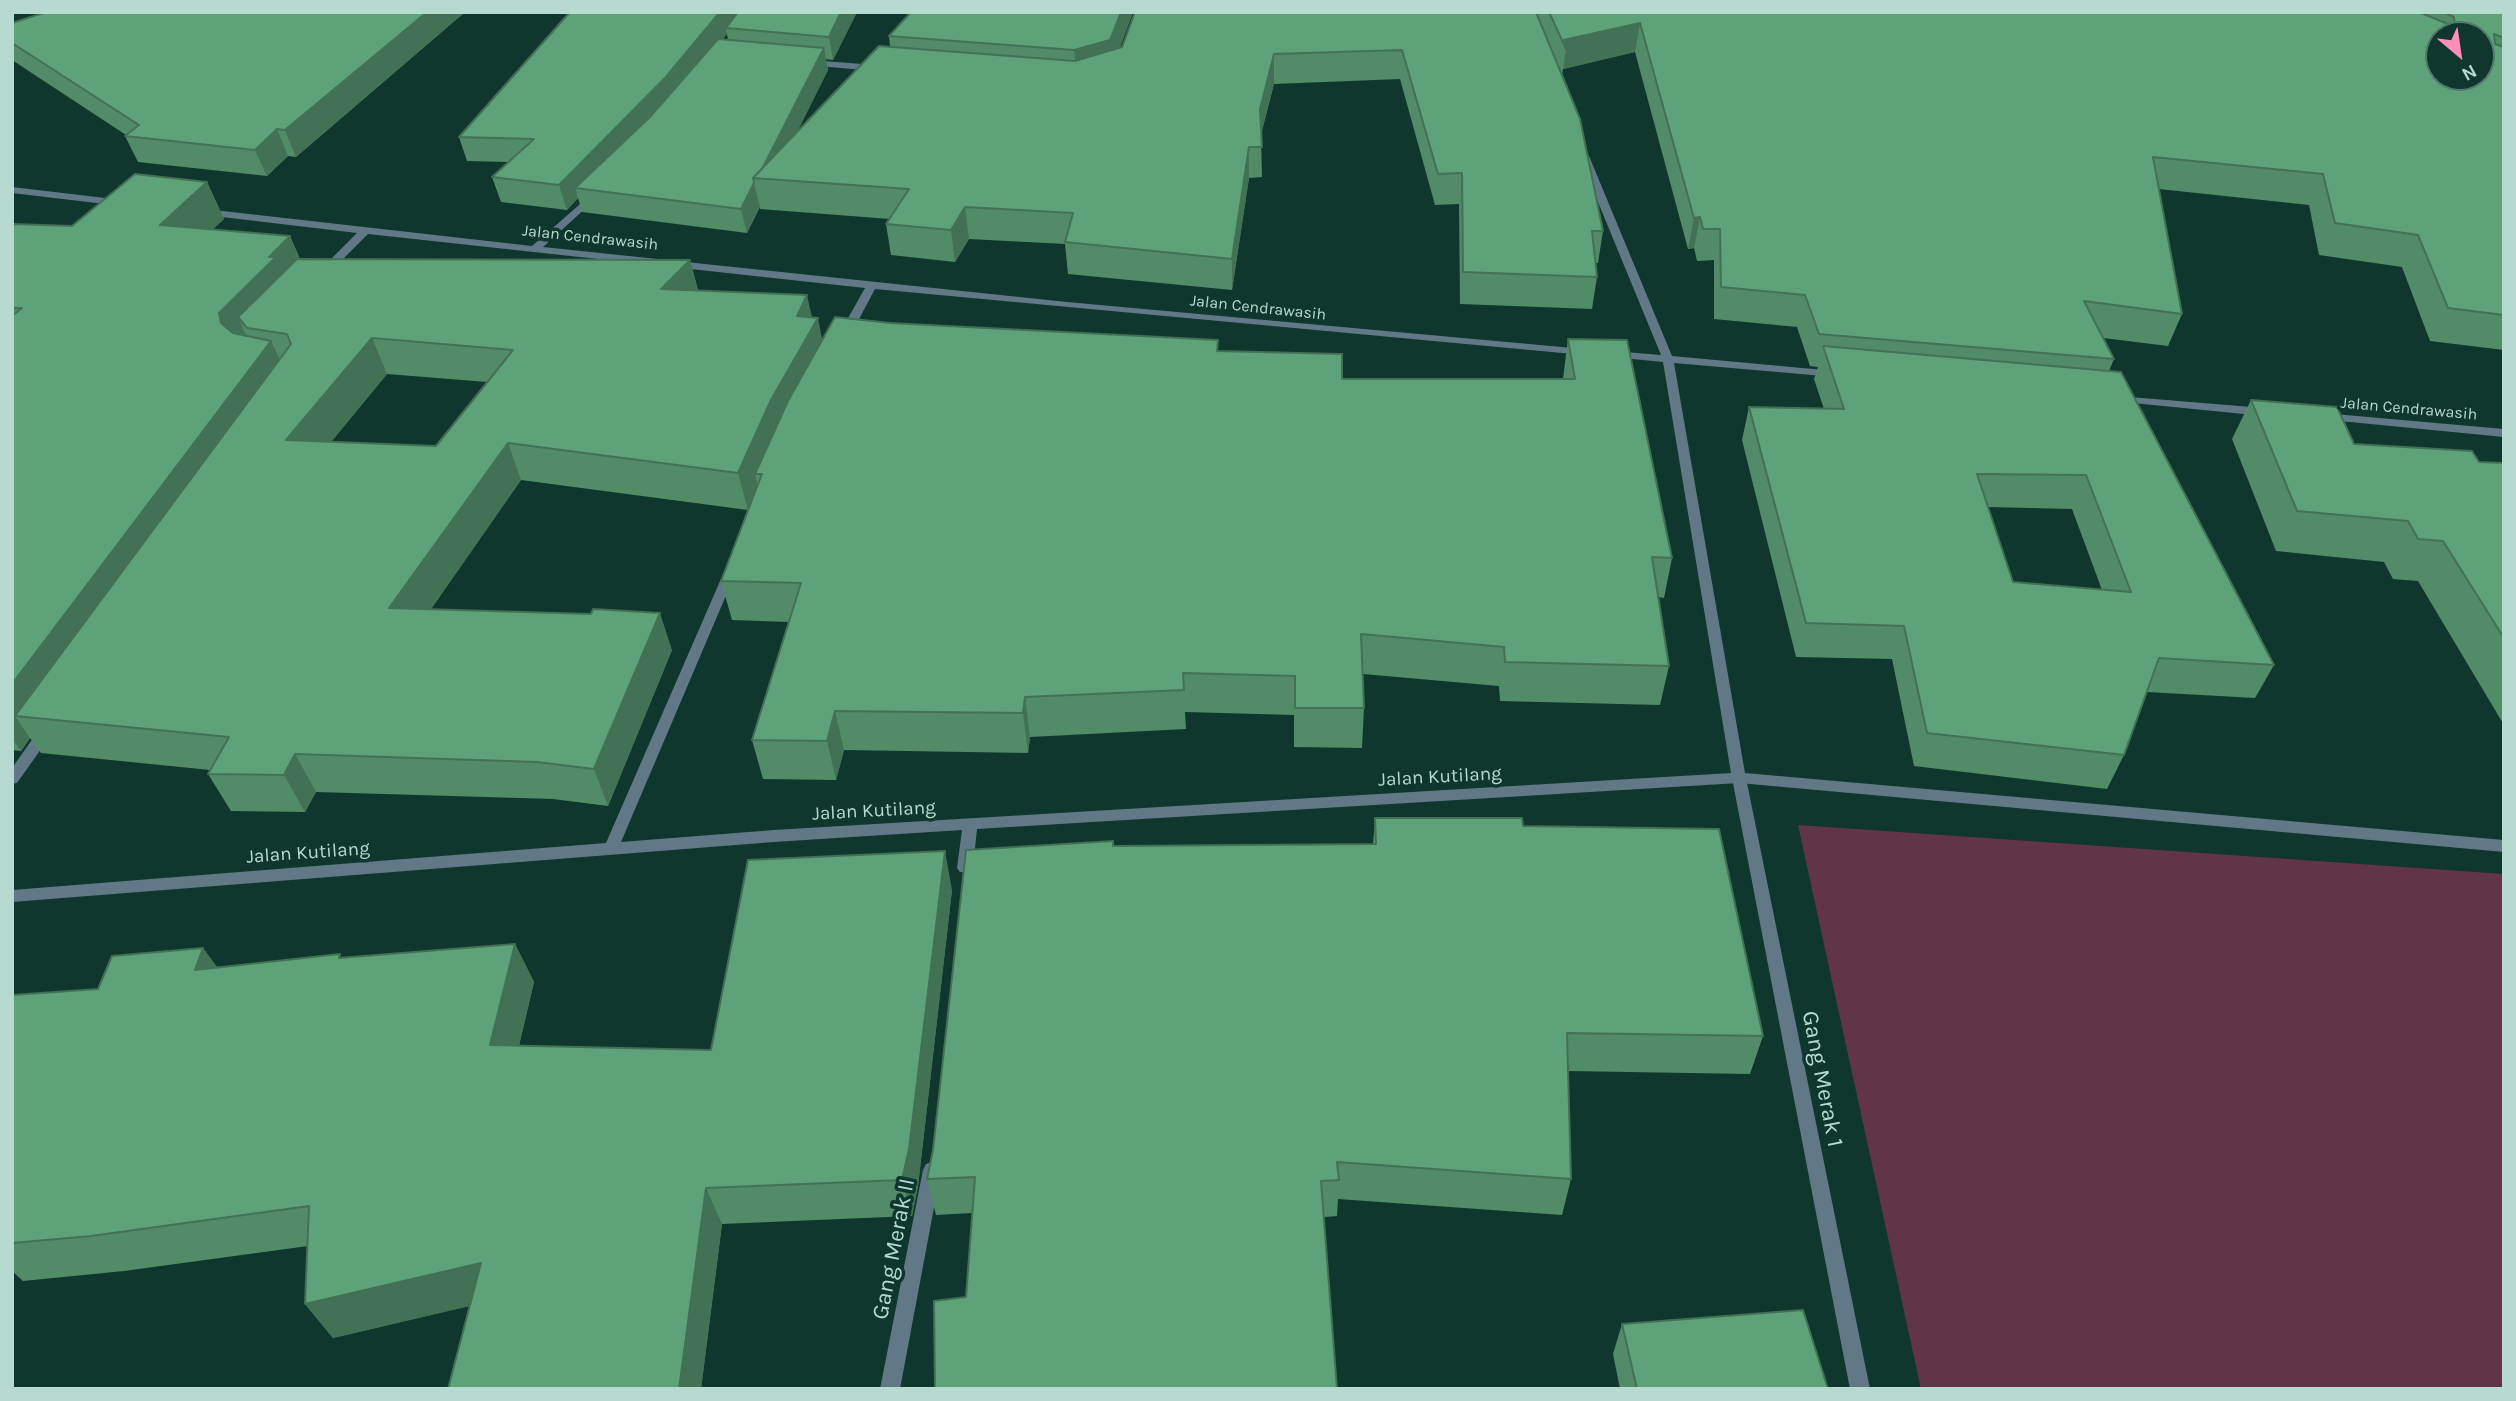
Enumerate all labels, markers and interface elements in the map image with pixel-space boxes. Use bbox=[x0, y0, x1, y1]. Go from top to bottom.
north arrow bbox=[2425, 21, 2495, 91]
text: N bbox=[2458, 60, 2481, 86]
street label: Jalan Cendrawasih bbox=[521, 221, 659, 255]
street label: Jalan Cendrawasih bbox=[1189, 291, 1327, 325]
street label: Jalan Cendrawasih bbox=[2340, 393, 2478, 425]
street label: Jalan Kutilang bbox=[1378, 762, 1502, 792]
street label: Jalan Kutilang bbox=[812, 796, 936, 826]
street label: Jalan Kutilang bbox=[246, 837, 370, 869]
street label: Gang Merak 1 bbox=[1795, 1009, 1849, 1149]
street label: Gang Merak II bbox=[867, 1176, 921, 1322]

